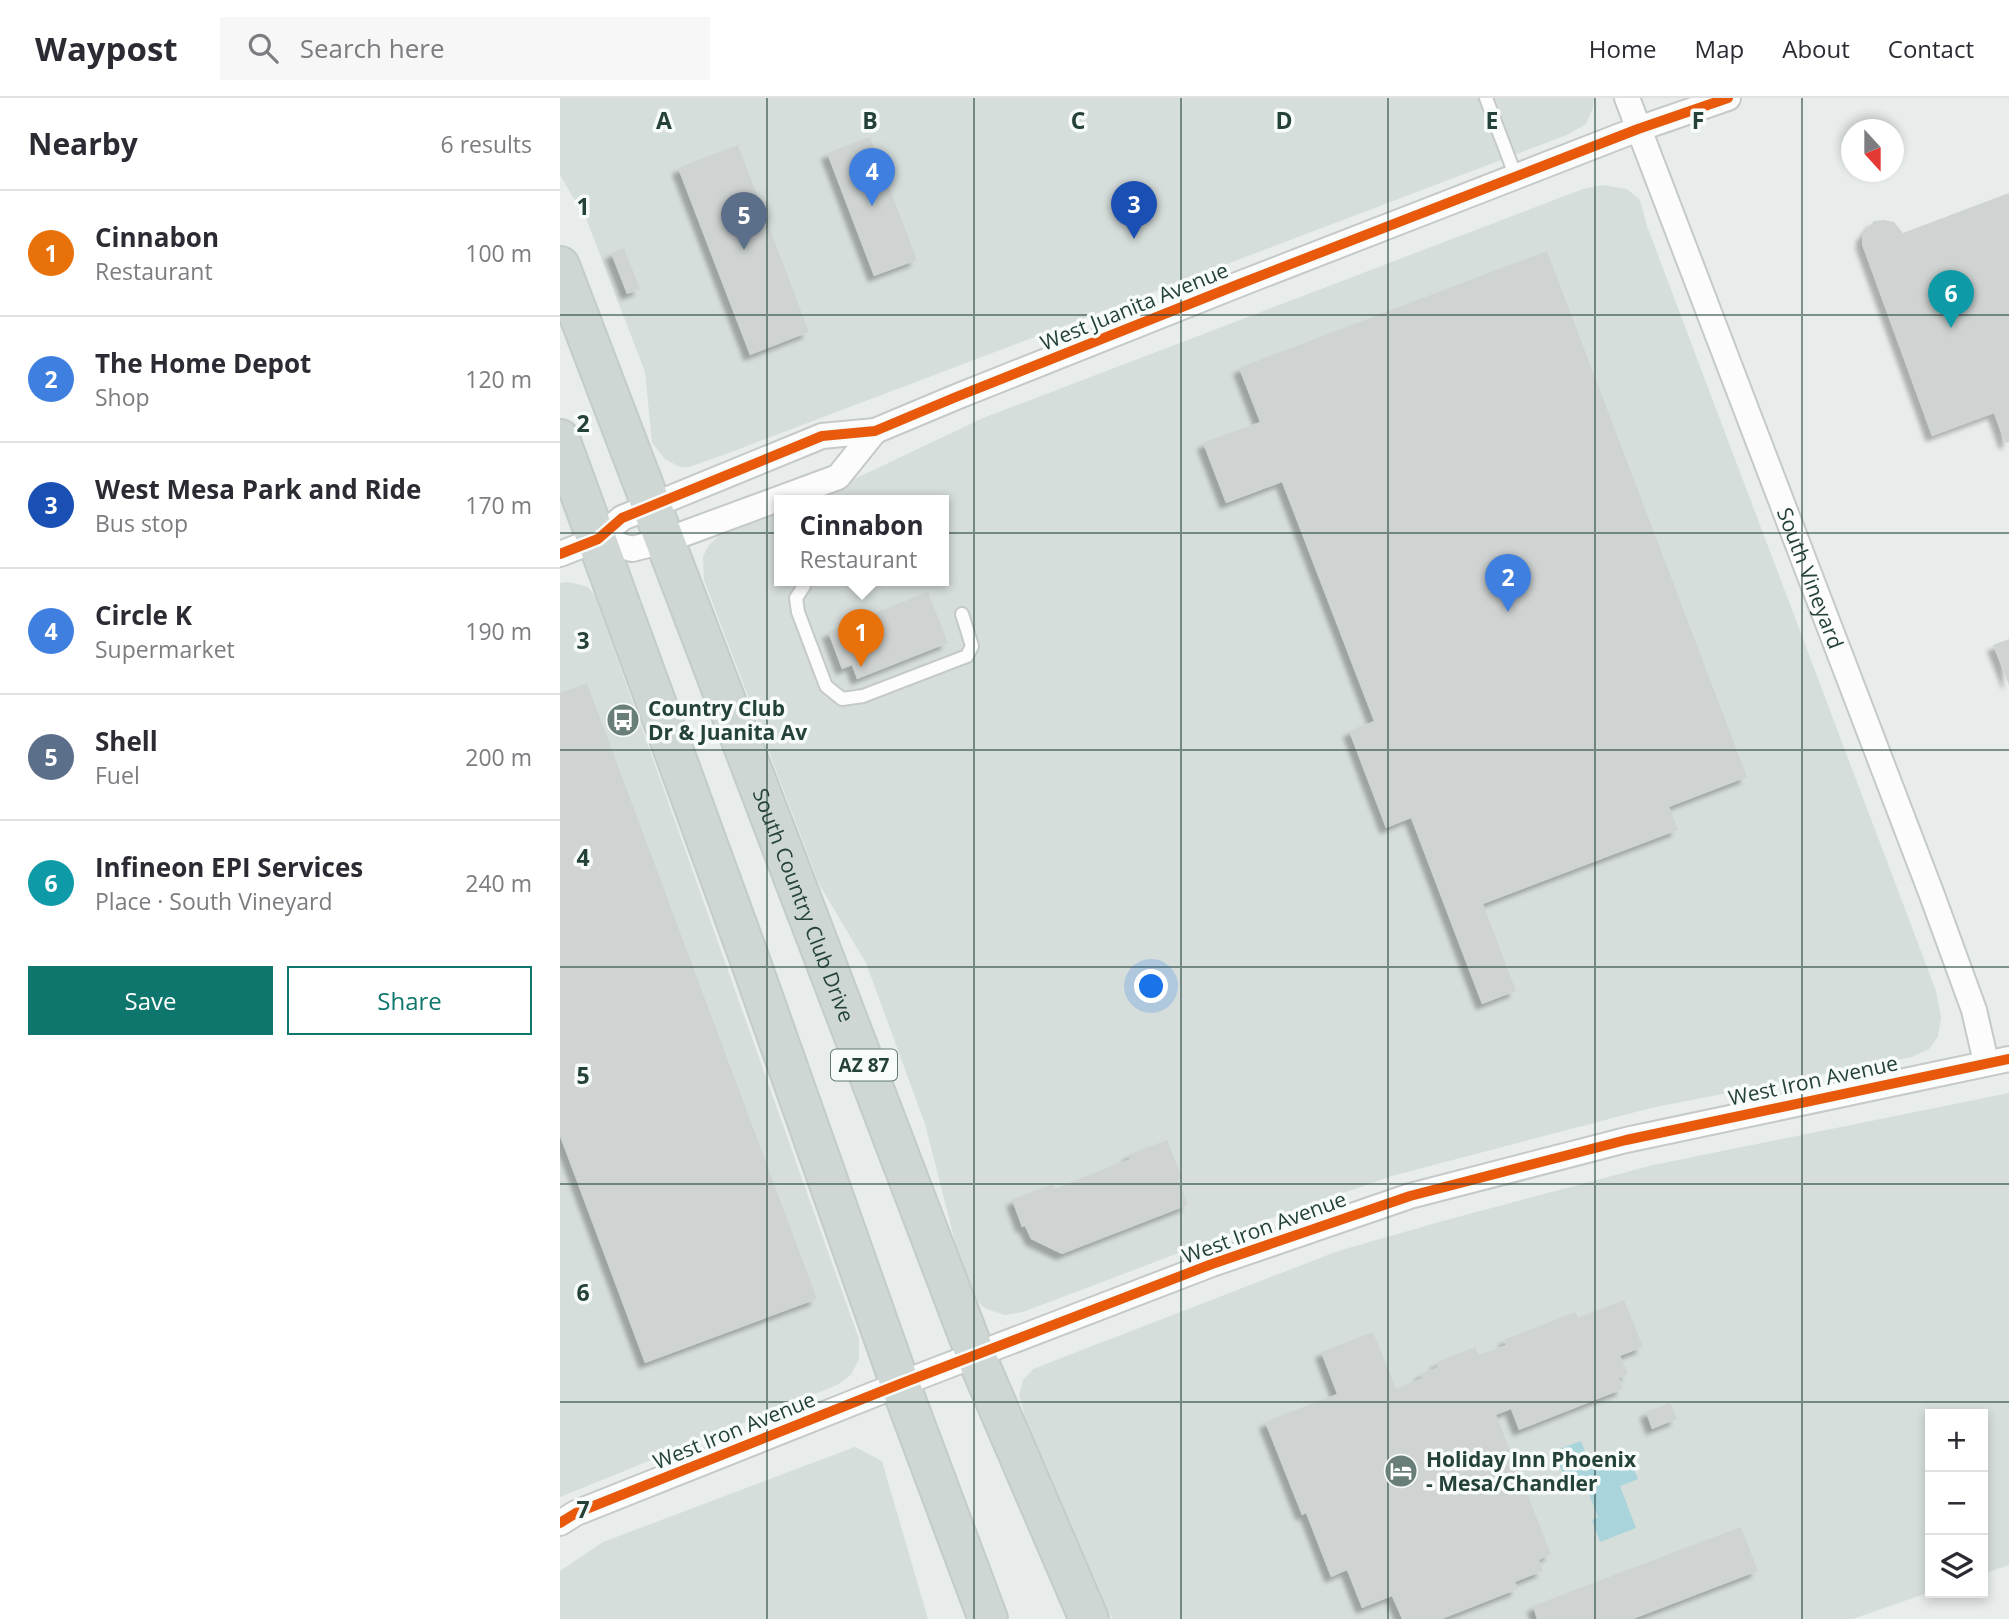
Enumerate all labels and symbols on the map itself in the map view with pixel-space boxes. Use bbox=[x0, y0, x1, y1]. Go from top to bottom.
text: A bbox=[656, 104, 672, 136]
text: B bbox=[862, 104, 878, 136]
text: C bbox=[1071, 104, 1085, 136]
text: D bbox=[1275, 104, 1293, 136]
text: E bbox=[1486, 104, 1498, 136]
text: F bbox=[1692, 104, 1704, 136]
north arrow bbox=[1841, 119, 1904, 182]
pin: 4 bbox=[849, 148, 895, 206]
pin: 3 bbox=[1111, 181, 1157, 239]
text: 1 bbox=[576, 190, 590, 222]
pin: 5 bbox=[721, 192, 767, 250]
street label: West Juanita Avenue bbox=[1036, 256, 1232, 356]
pin: 6 bbox=[1928, 270, 1974, 328]
text: 2 bbox=[576, 407, 590, 439]
street label: South Vineyard bbox=[1771, 503, 1850, 653]
pin: 2 bbox=[1485, 554, 1531, 612]
pin: 1 bbox=[838, 609, 884, 667]
text: 3 bbox=[576, 624, 590, 656]
place label: Country Club Dr & Juanita Av bbox=[648, 694, 807, 746]
bus stop icon: Country Club Dr & Juanita Av bbox=[604, 701, 642, 739]
street label: South Country Club Drive bbox=[747, 784, 861, 1026]
text: 4 bbox=[576, 841, 590, 873]
your location bbox=[1134, 969, 1168, 1003]
street label: West Iron Avenue bbox=[1726, 1048, 1900, 1112]
road number: AZ 87 bbox=[831, 1049, 897, 1080]
text: 5 bbox=[576, 1059, 590, 1091]
street label: West Iron Avenue bbox=[1178, 1184, 1350, 1270]
text: 6 bbox=[576, 1276, 590, 1308]
street label: West Iron Avenue bbox=[649, 1385, 819, 1475]
place label: Holiday Inn Phoenix - Mesa/Chandler bbox=[1426, 1445, 1637, 1497]
hotel icon: Holiday Inn Phoenix - Mesa/Chandler bbox=[1382, 1452, 1420, 1490]
text: 7 bbox=[576, 1493, 590, 1525]

